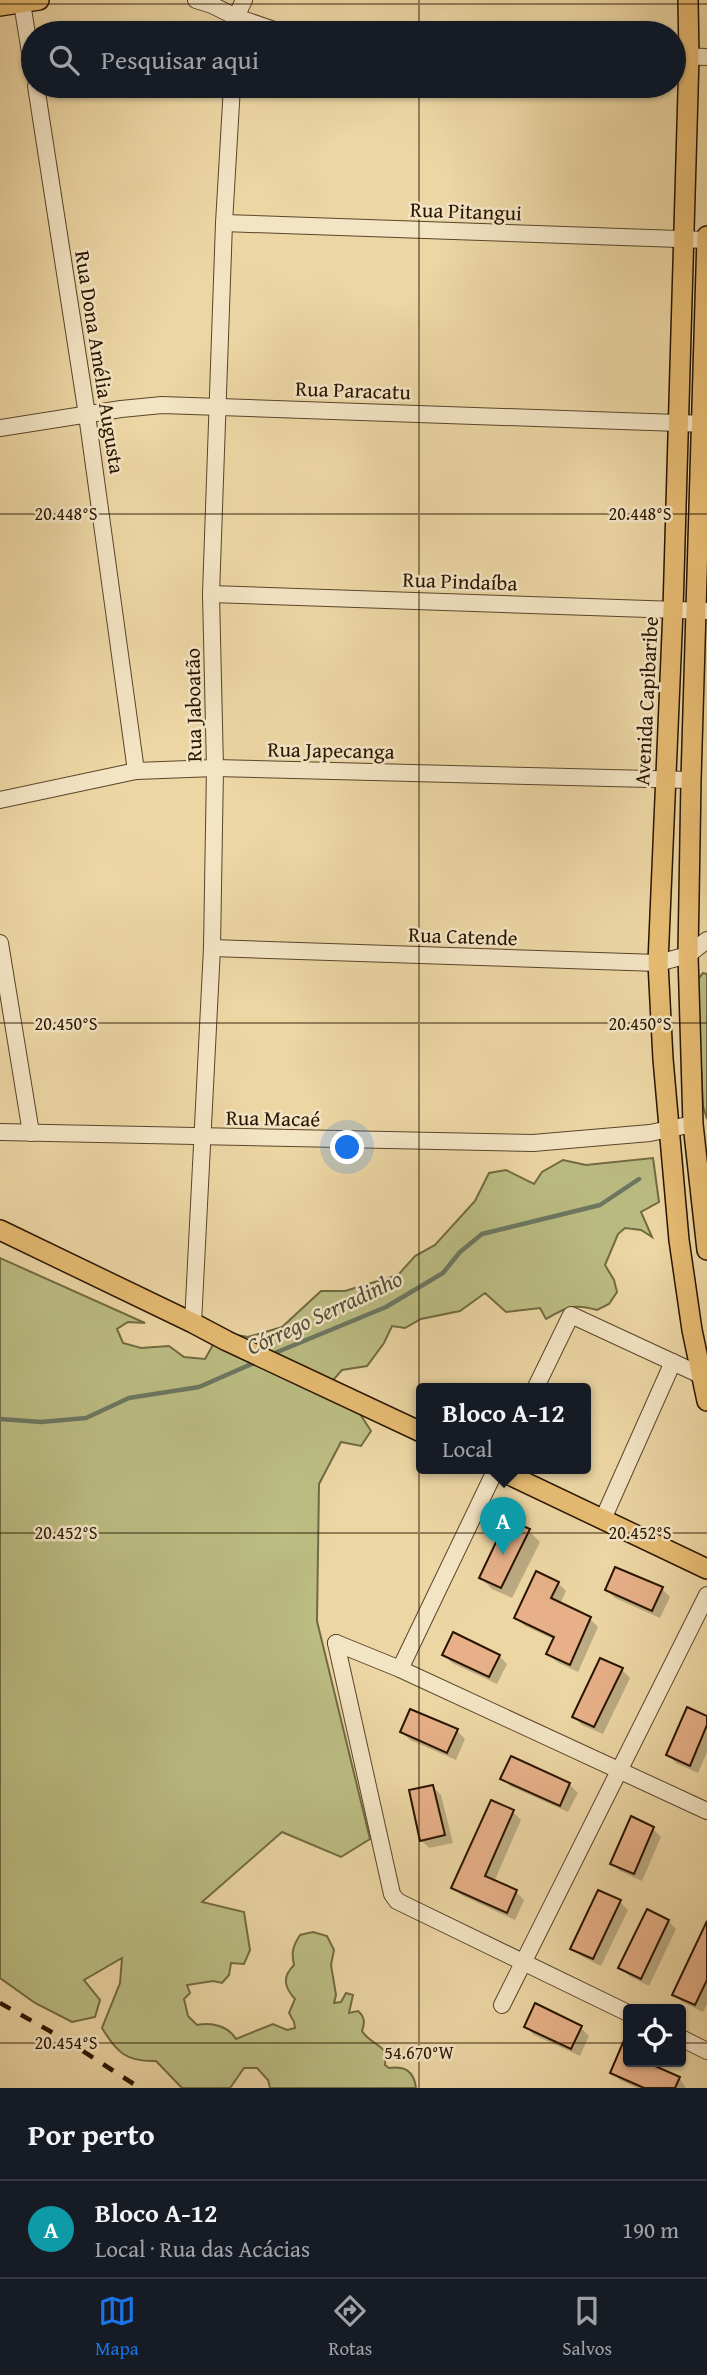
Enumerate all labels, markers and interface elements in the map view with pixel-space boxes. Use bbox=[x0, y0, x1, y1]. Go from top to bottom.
search box bbox=[21, 21, 686, 98]
text: Pesquisar aqui bbox=[101, 40, 259, 79]
icon: search bbox=[45, 41, 83, 79]
street label: Rua Pitangui bbox=[409, 194, 523, 228]
street label: Rua Dona Amélia Augusta bbox=[67, 248, 133, 476]
street label: Rua Paracatu bbox=[295, 372, 412, 408]
text: 20.448°S bbox=[35, 500, 98, 527]
text: 20.448°S bbox=[609, 500, 672, 527]
street label: Rua Pindaíba bbox=[402, 564, 518, 598]
street label: Avenida Capibaribe bbox=[626, 615, 666, 786]
street label: Rua Jaboatão bbox=[177, 648, 209, 762]
street label: Rua Japecanga bbox=[267, 733, 395, 767]
street label: Rua Catende bbox=[408, 919, 518, 953]
text: 20.450°S bbox=[35, 1010, 98, 1037]
text: 20.450°S bbox=[609, 1010, 672, 1037]
street label: Rua Macaé bbox=[226, 1102, 321, 1134]
your location bbox=[330, 1130, 364, 1164]
water label: Córrego Serradinho bbox=[241, 1261, 408, 1363]
popup bbox=[416, 1383, 591, 1474]
text: Bloco A-12 bbox=[442, 1393, 565, 1432]
text: Local bbox=[442, 1432, 493, 1465]
pin: A bbox=[480, 1497, 526, 1555]
text: 20.452°S bbox=[35, 1519, 98, 1546]
text: 20.452°S bbox=[609, 1519, 672, 1546]
map controls bbox=[623, 2004, 686, 2067]
button: locate bbox=[623, 2004, 686, 2067]
text: 20.454°S bbox=[35, 2029, 98, 2056]
text: 54.670°W bbox=[384, 2039, 454, 2066]
text: Por perto bbox=[28, 2112, 155, 2156]
text: Bloco A-12 bbox=[95, 2193, 217, 2232]
text: A bbox=[44, 2213, 58, 2246]
text: 190 m bbox=[622, 2213, 679, 2246]
text: Local · Rua das Acácias bbox=[95, 2232, 310, 2265]
tab: Mapa bbox=[95, 2292, 139, 2362]
tab: Rotas bbox=[328, 2292, 372, 2362]
tab: Salvos bbox=[562, 2292, 612, 2362]

